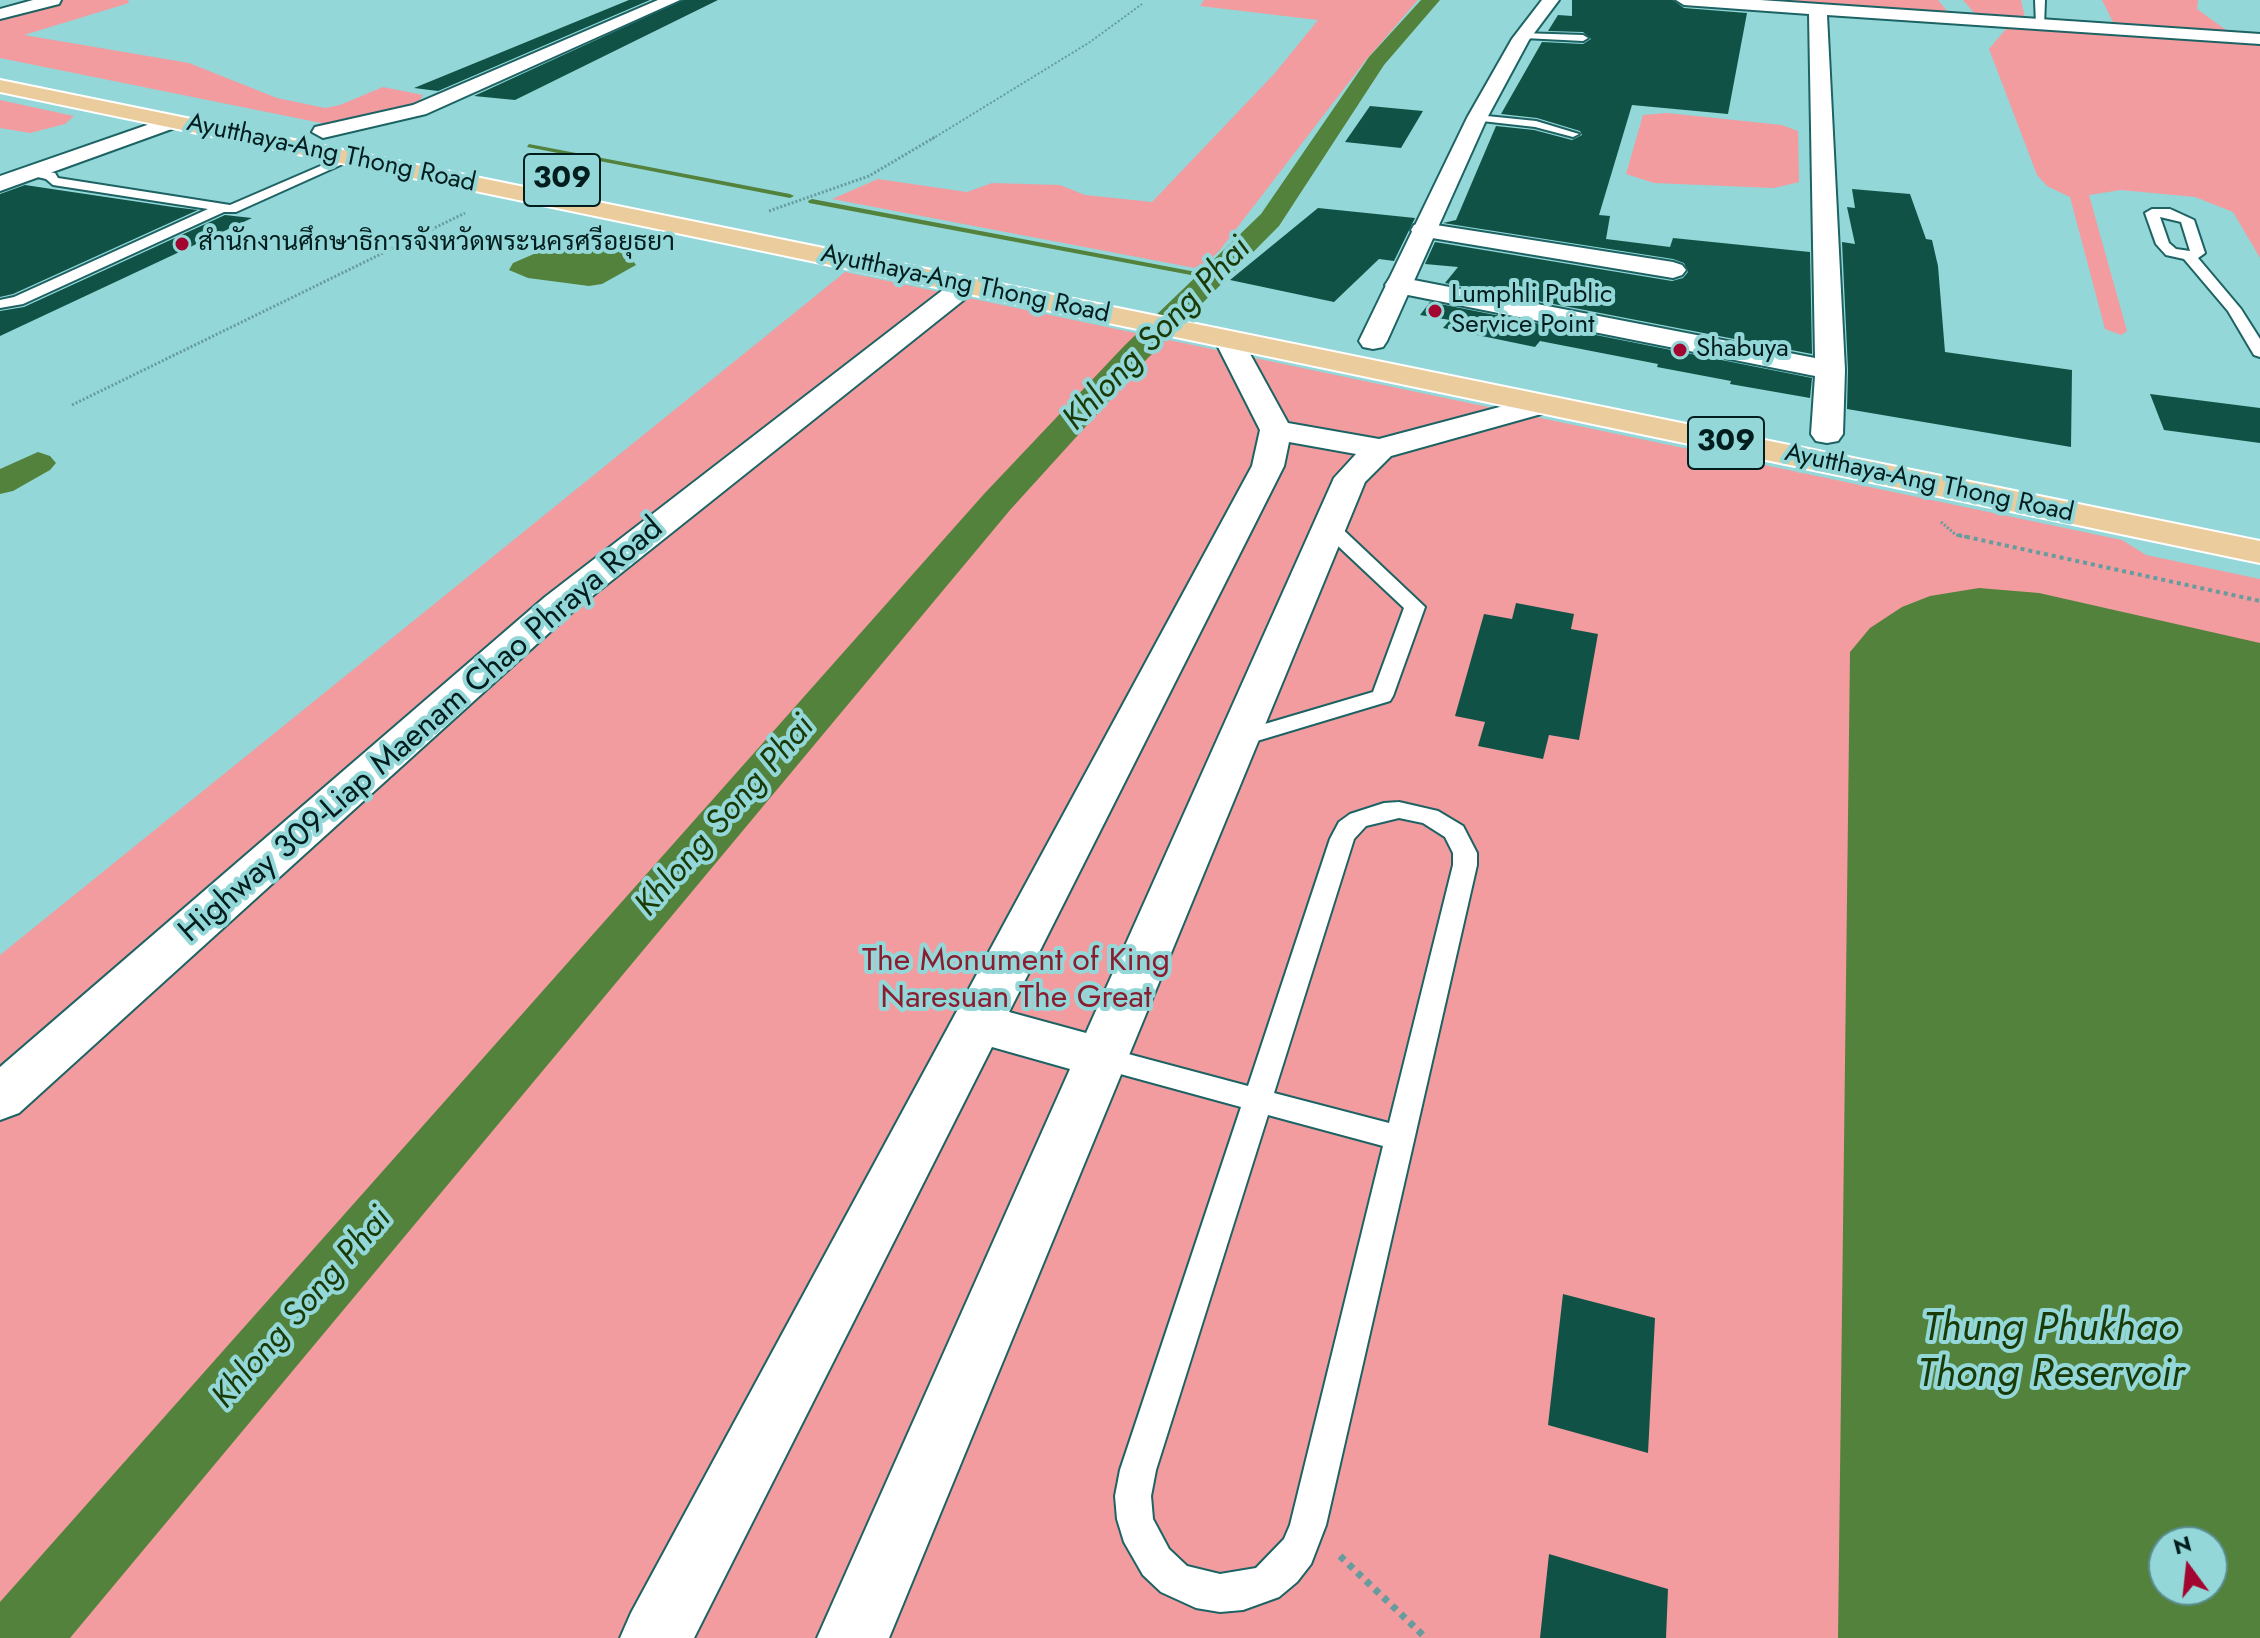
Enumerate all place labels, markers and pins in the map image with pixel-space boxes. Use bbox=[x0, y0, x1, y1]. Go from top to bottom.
place label: สำนักงานศึกษาธิการจังหวัดพระนครศรีอยุธยา bbox=[198, 228, 675, 260]
marker: สำนักงานศึกษาธิการจังหวัดพระนครศรีอยุธยา bbox=[173, 235, 191, 253]
place label: Lumphli Public Service Point bbox=[1451, 280, 1612, 342]
marker: Lumphli Public Service Point bbox=[1426, 302, 1444, 320]
place label: Shabuya bbox=[1696, 334, 1789, 366]
marker: Shabuya bbox=[1671, 341, 1689, 359]

